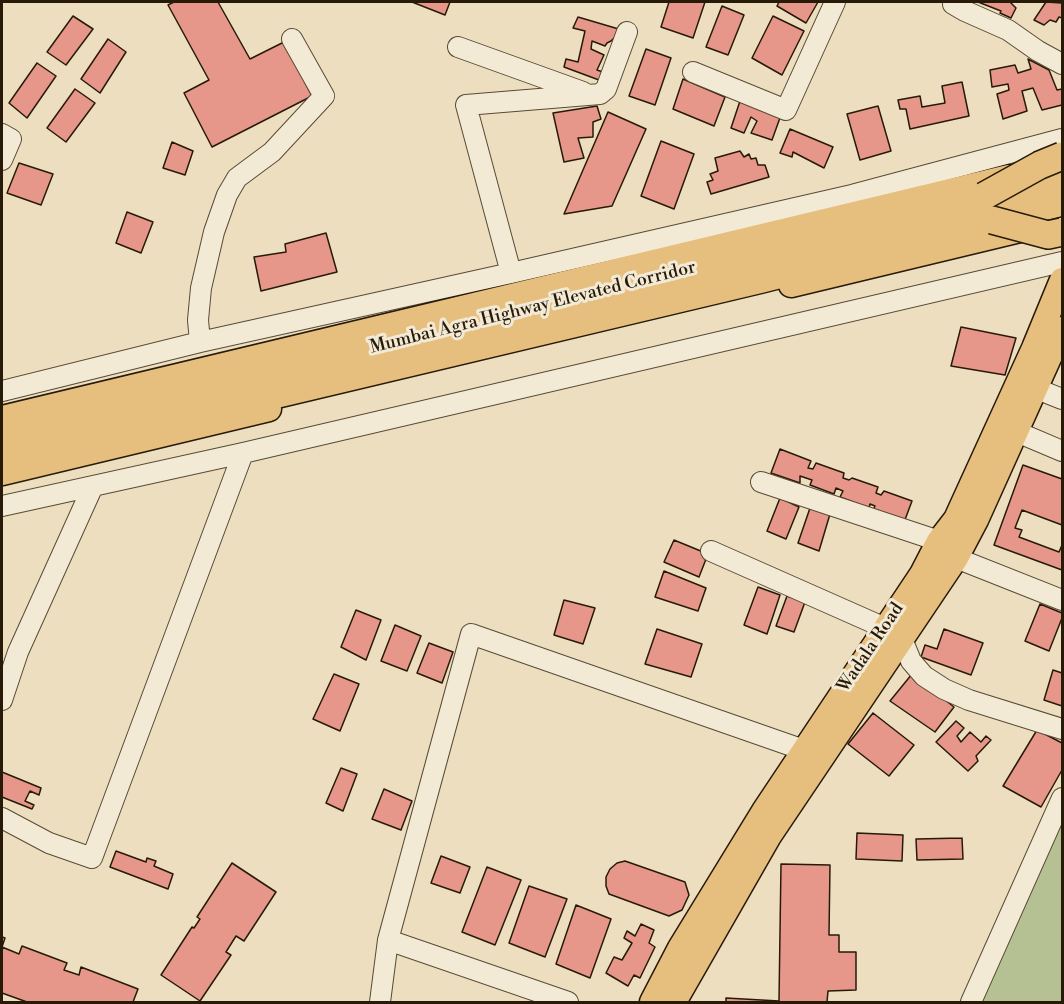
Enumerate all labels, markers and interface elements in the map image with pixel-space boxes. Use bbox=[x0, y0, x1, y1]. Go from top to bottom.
street label: Mumbai Agra Highway Elevated Corridor bbox=[368, 257, 698, 359]
street label: Wadala Road bbox=[833, 599, 909, 697]

